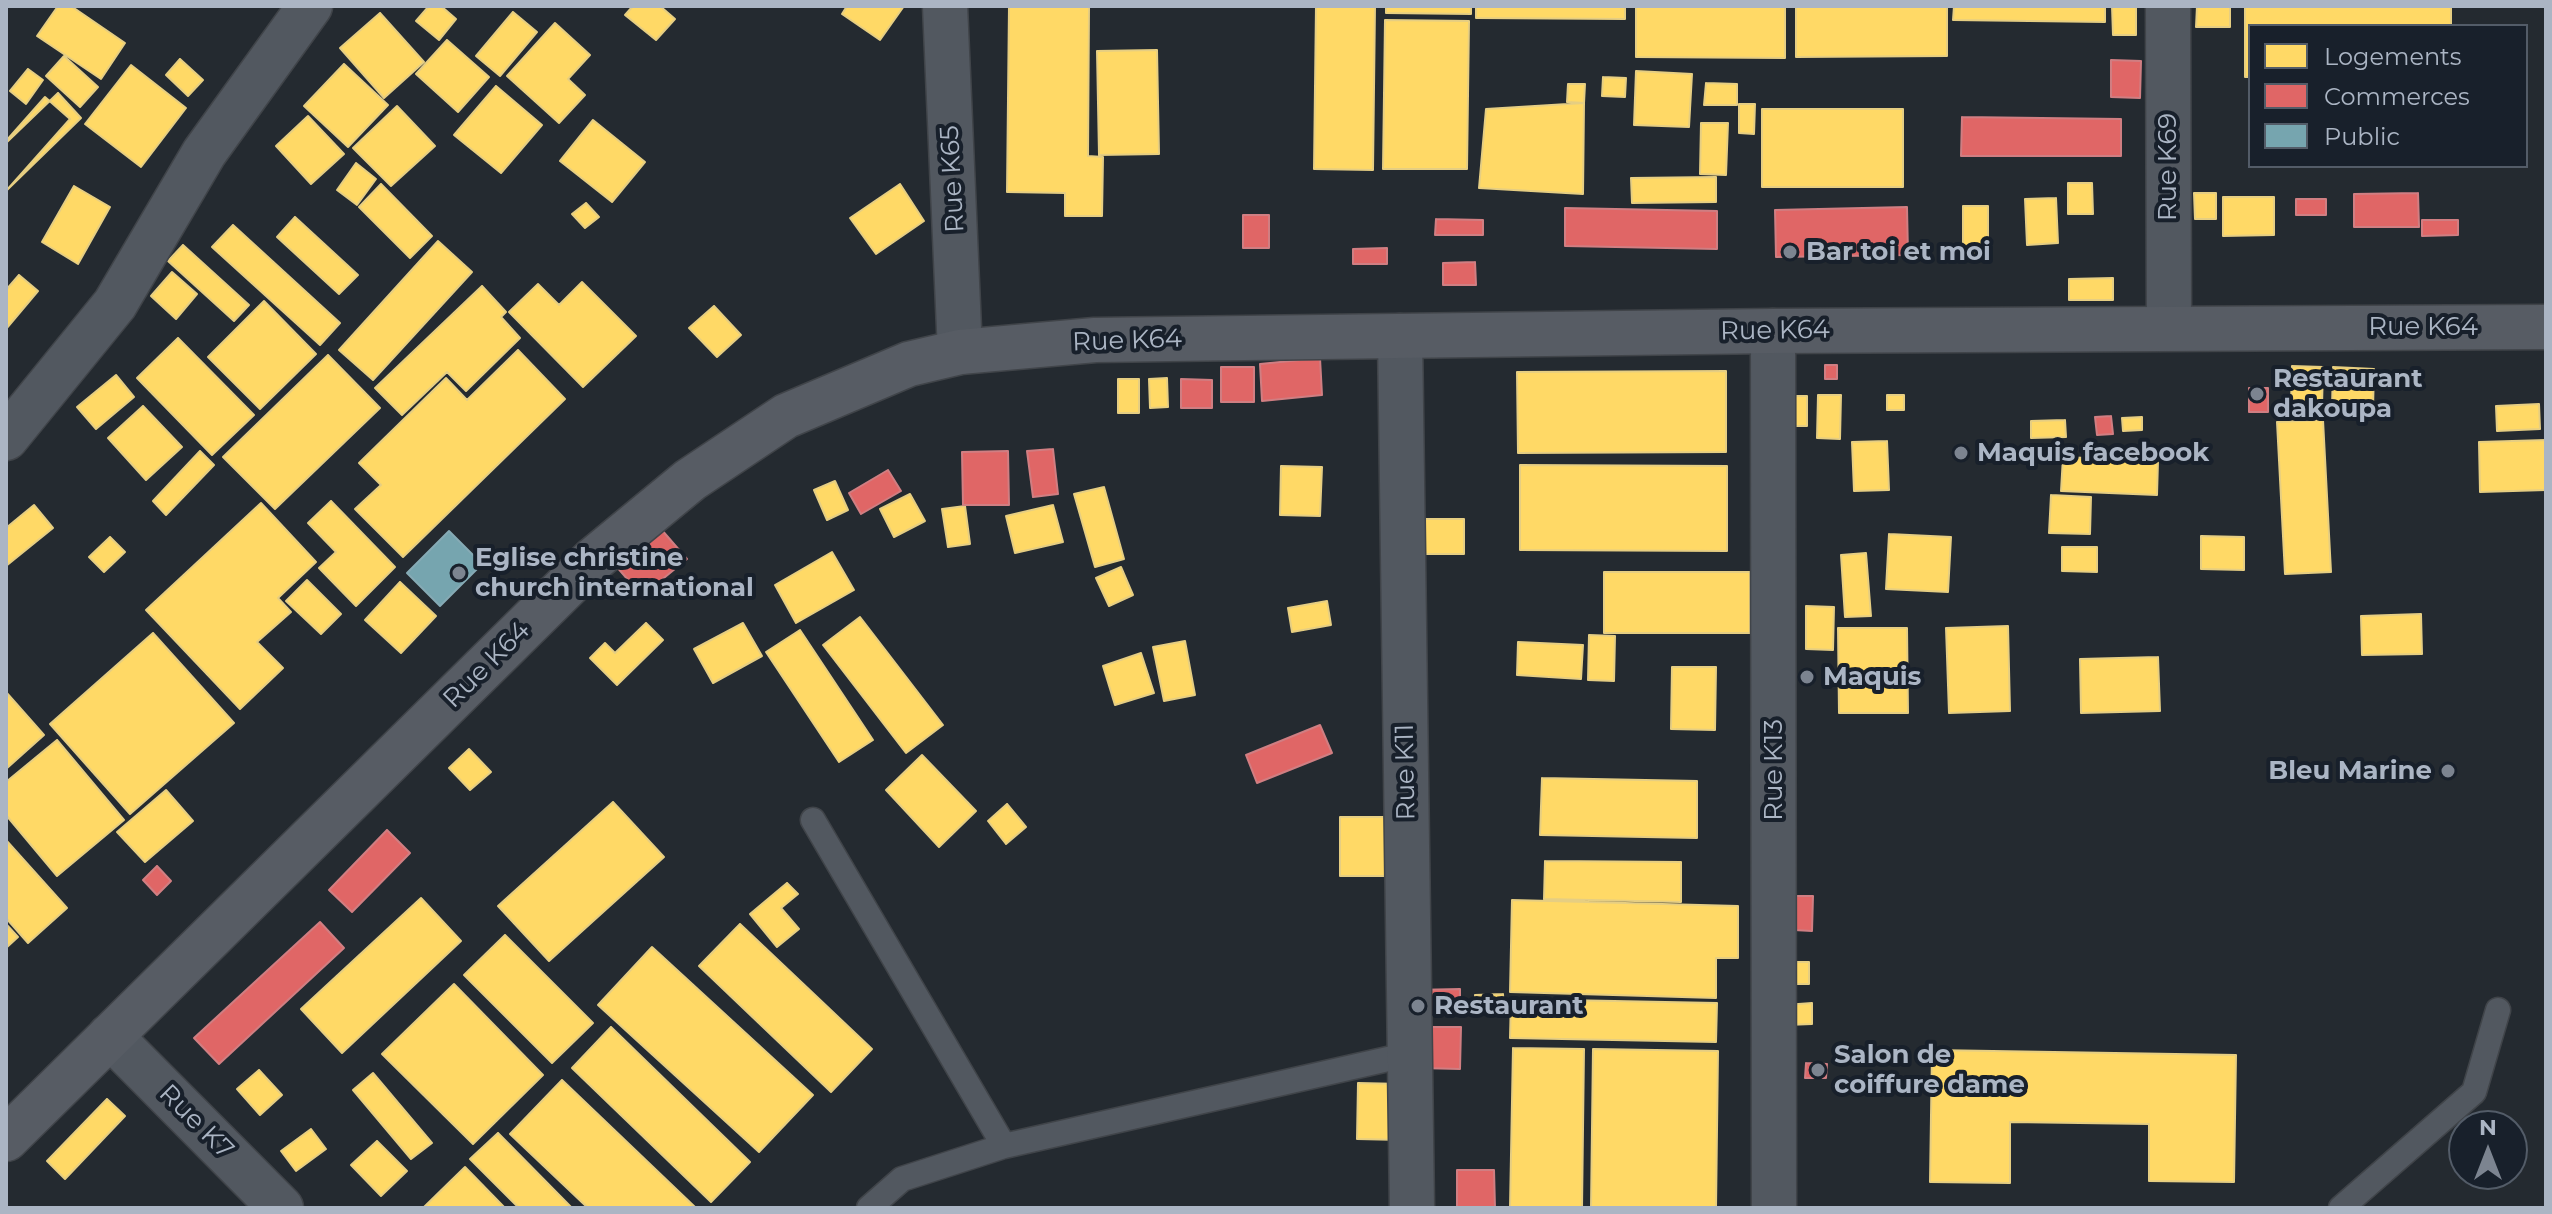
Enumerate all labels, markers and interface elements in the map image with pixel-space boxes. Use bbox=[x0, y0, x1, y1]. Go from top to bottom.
legend bbox=[2248, 24, 2528, 168]
text: Logements bbox=[2324, 42, 2462, 71]
text: Commerces bbox=[2324, 82, 2470, 111]
street label: Rue K69 bbox=[2152, 113, 2184, 221]
text: Public bbox=[2324, 122, 2400, 151]
street label: Rue K65 bbox=[935, 125, 971, 233]
place label: Bar toi et moi bbox=[1806, 236, 1991, 268]
marker: Bar toi et moi bbox=[1781, 243, 1799, 261]
street label: Rue K64 bbox=[2368, 311, 2478, 343]
street label: Rue K64 bbox=[1720, 314, 1830, 348]
street label: Rue K64 bbox=[1072, 323, 1182, 359]
place label: Restaurant dakoupa bbox=[2273, 363, 2423, 424]
marker: Restaurant dakoupa bbox=[2248, 385, 2266, 403]
place label: Maquis facebook bbox=[1977, 437, 2209, 469]
marker: Maquis facebook bbox=[1952, 444, 1970, 462]
place label: Eglise christine church international bbox=[475, 542, 754, 604]
marker: Eglise christine church international bbox=[450, 564, 468, 582]
street label: Rue K64 bbox=[437, 615, 537, 715]
place label: Maquis bbox=[1823, 661, 1921, 693]
marker: Maquis bbox=[1798, 668, 1816, 686]
street label: Rue K13 bbox=[1758, 719, 1790, 821]
street label: Rue K11 bbox=[1390, 723, 1422, 821]
place label: Bleu Marine bbox=[2268, 755, 2432, 787]
marker: Bleu Marine bbox=[2439, 762, 2457, 780]
place label: Restaurant bbox=[1434, 990, 1584, 1022]
marker: Restaurant bbox=[1409, 997, 1427, 1015]
place label: Salon de coiffure dame bbox=[1834, 1039, 2025, 1100]
marker: Salon de coiffure dame bbox=[1809, 1061, 1827, 1079]
street label: Rue K7 bbox=[152, 1078, 240, 1166]
north arrow bbox=[2448, 1110, 2528, 1190]
text: N bbox=[2479, 1114, 2497, 1141]

